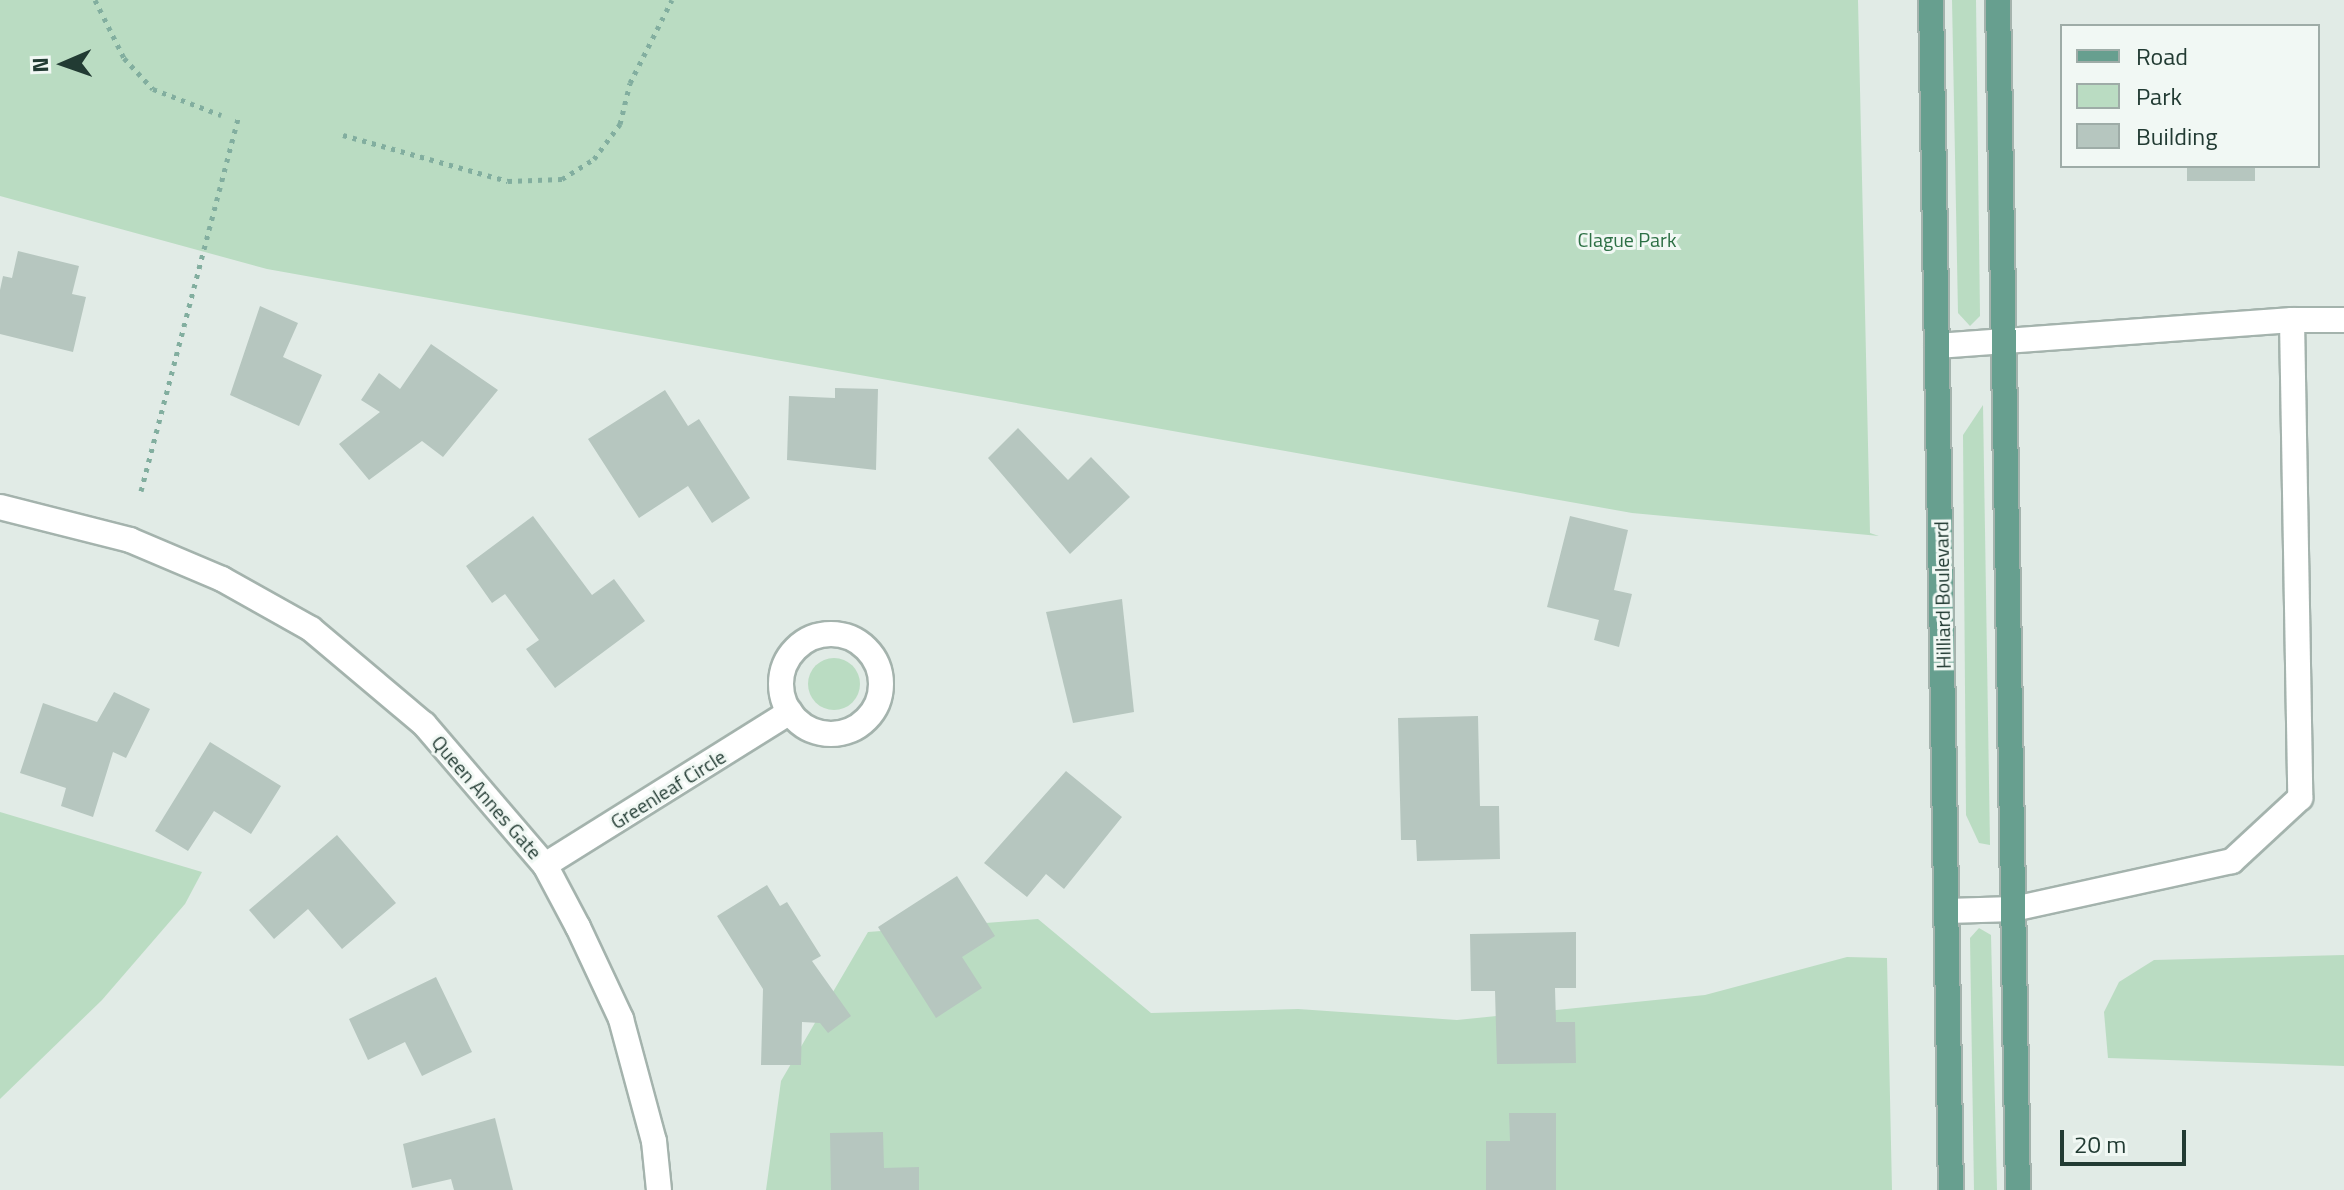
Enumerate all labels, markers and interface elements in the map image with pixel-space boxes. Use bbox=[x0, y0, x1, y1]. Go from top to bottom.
north arrow bbox=[24, 24, 104, 104]
legend bbox=[2060, 24, 2320, 168]
text: Road bbox=[2136, 38, 2188, 74]
text: N bbox=[23, 57, 57, 73]
text: Park bbox=[2136, 78, 2182, 114]
text: Building bbox=[2136, 118, 2218, 154]
park label: Clague Park bbox=[1577, 227, 1677, 251]
street label: Hilliard Boulevard bbox=[1929, 521, 1955, 669]
street label: Queen Annes Gate bbox=[427, 730, 547, 864]
street label: Greenleaf Circle bbox=[606, 744, 730, 834]
scale bar bbox=[2064, 1114, 2190, 1164]
text: 20 m bbox=[2074, 1126, 2126, 1162]

